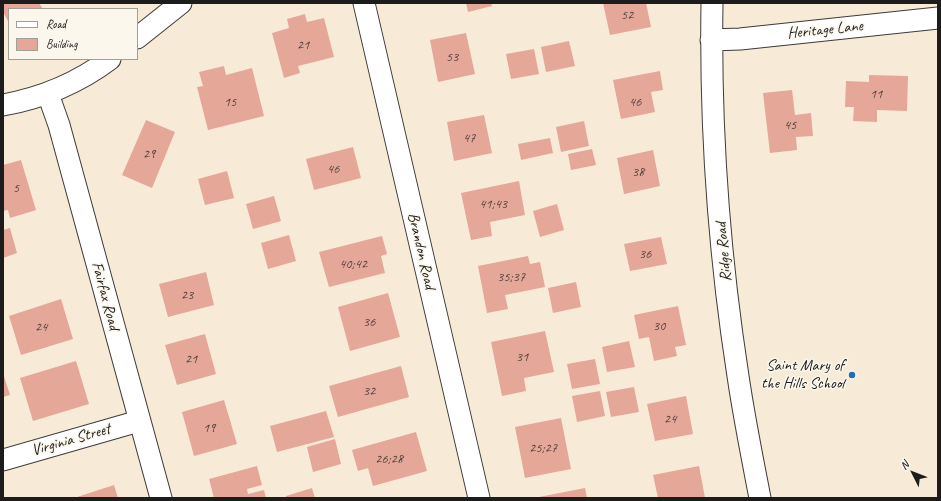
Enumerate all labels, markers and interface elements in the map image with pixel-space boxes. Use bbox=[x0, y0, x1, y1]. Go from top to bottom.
house number: 52 bbox=[621, 7, 633, 23]
legend bbox=[8, 8, 138, 60]
text: Road bbox=[46, 16, 66, 32]
street label: Heritage Lane bbox=[786, 16, 864, 44]
text: Building bbox=[46, 36, 78, 52]
house number: 21 bbox=[297, 37, 309, 53]
house number: 53 bbox=[446, 49, 458, 65]
house number: 11 bbox=[870, 86, 882, 102]
house number: 15 bbox=[224, 94, 236, 110]
house number: 46 bbox=[629, 94, 641, 110]
house number: 45 bbox=[784, 117, 796, 133]
house number: 47 bbox=[463, 130, 475, 146]
house number: 29 bbox=[143, 146, 155, 162]
house number: 46 bbox=[327, 161, 339, 177]
house number: 38 bbox=[632, 164, 644, 180]
house number: 5 bbox=[13, 180, 19, 196]
house number: 41;43 bbox=[479, 196, 507, 212]
street label: Brandon Road bbox=[403, 211, 439, 291]
street label: Ridge Road bbox=[712, 222, 736, 282]
house number: 36 bbox=[639, 246, 651, 262]
house number: 40;42 bbox=[339, 256, 367, 272]
street label: Fairfax Road bbox=[87, 260, 123, 332]
house number: 35;37 bbox=[497, 269, 525, 285]
house number: 23 bbox=[181, 287, 193, 303]
house number: 36 bbox=[363, 314, 375, 330]
house number: 30 bbox=[653, 318, 665, 334]
house number: 24 bbox=[35, 319, 47, 335]
house number: 31 bbox=[516, 349, 528, 365]
house number: 21 bbox=[185, 351, 197, 367]
place label: Saint Mary of the Hills School bbox=[761, 356, 844, 394]
marker: Saint Mary of the Hills School bbox=[847, 370, 857, 380]
house number: 32 bbox=[363, 383, 375, 399]
house number: 24 bbox=[664, 411, 676, 427]
street label: Virginia Street bbox=[29, 420, 113, 460]
house number: 19 bbox=[203, 420, 215, 436]
house number: 25;27 bbox=[529, 440, 557, 456]
house number: 26;28 bbox=[375, 451, 403, 467]
north arrow bbox=[893, 453, 933, 493]
text: N bbox=[897, 458, 912, 472]

